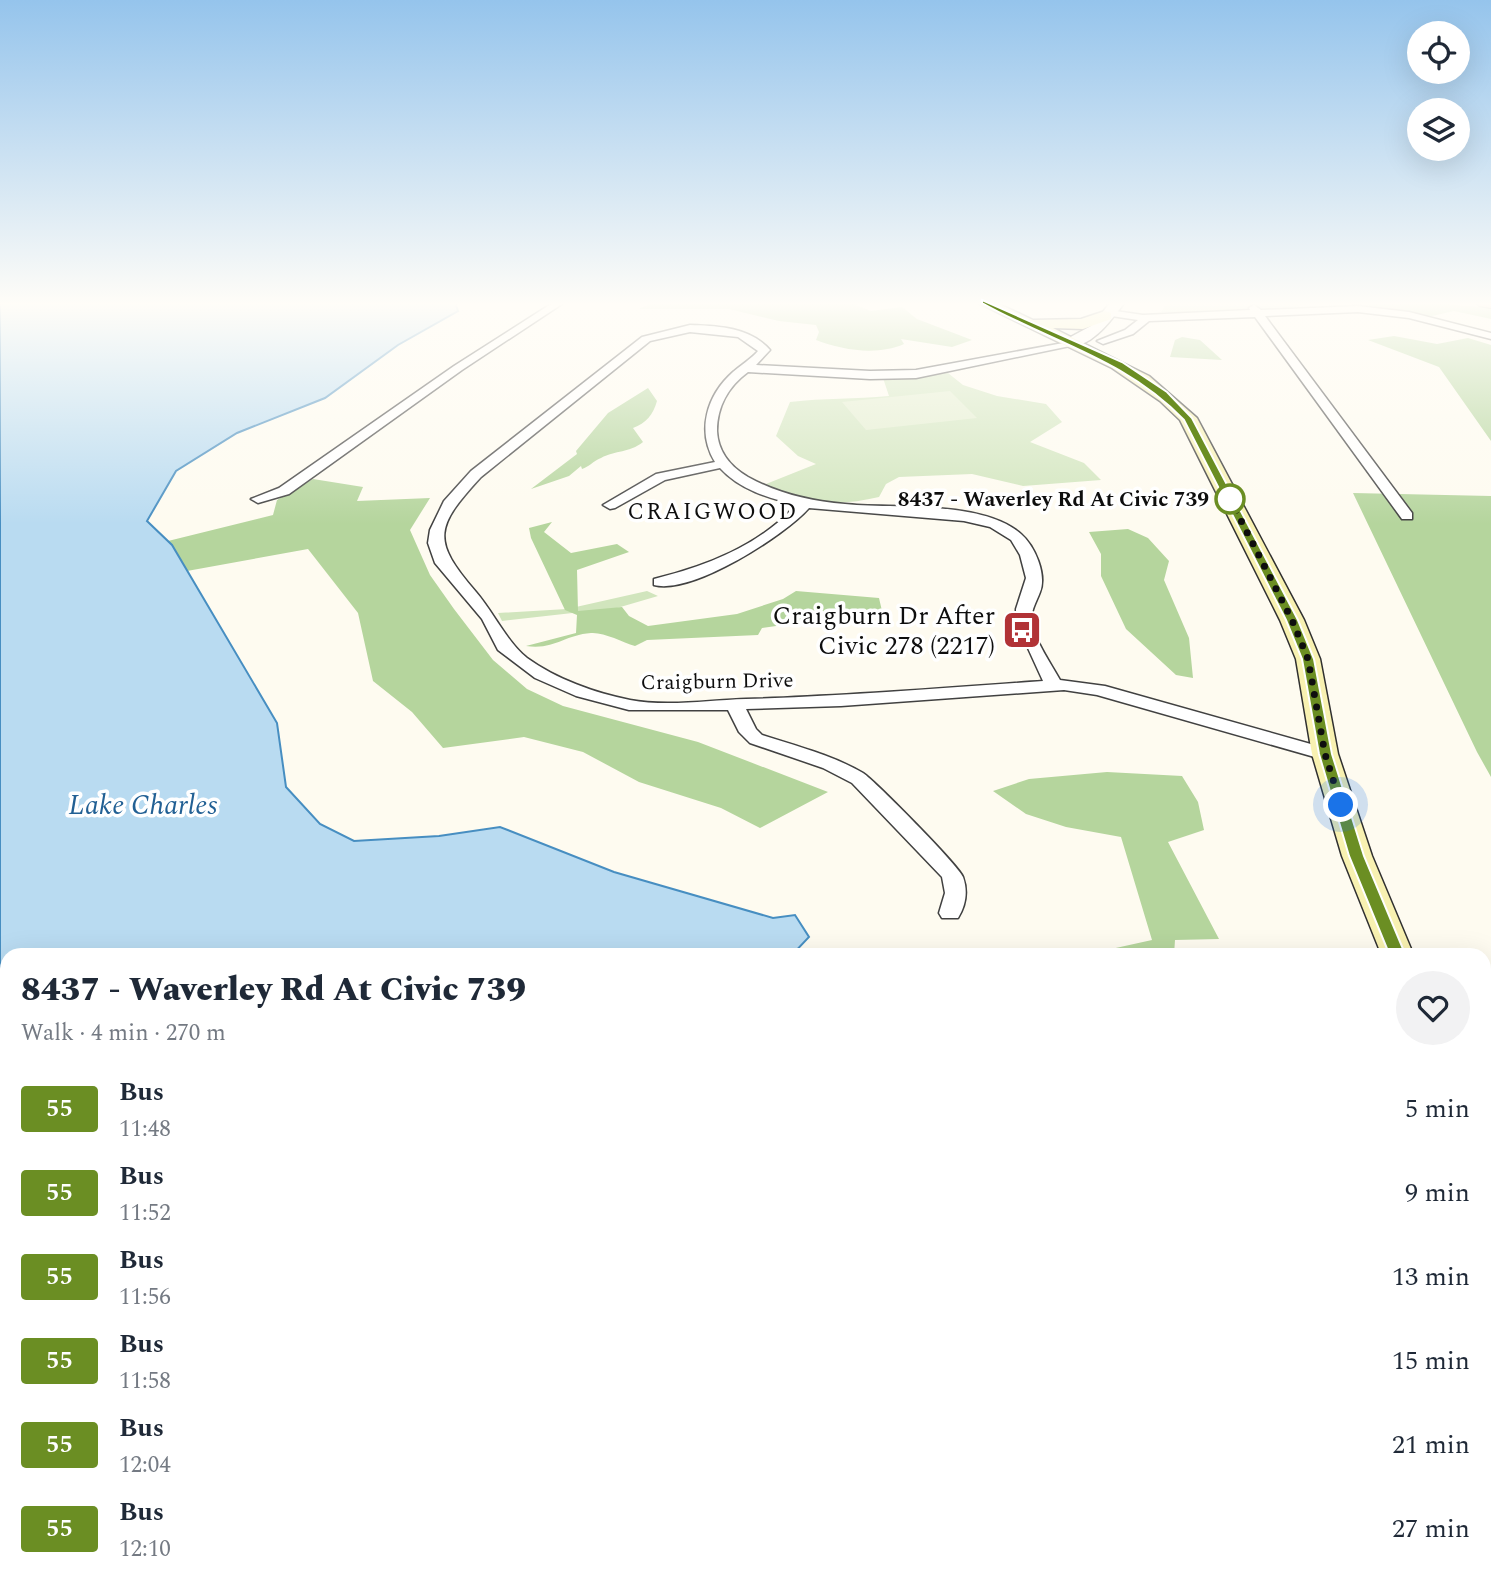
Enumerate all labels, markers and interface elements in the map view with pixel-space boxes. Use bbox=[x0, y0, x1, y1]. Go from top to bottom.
map controls bbox=[1407, 21, 1470, 161]
button: locate bbox=[1407, 21, 1470, 84]
button: layers bbox=[1407, 98, 1470, 161]
place label: 8437 - Waverley Rd At Civic 739 bbox=[898, 484, 1209, 516]
marker: 8437 - Waverley Rd At Civic 739 bbox=[1215, 484, 1245, 514]
district label: CRAIGWOOD bbox=[628, 495, 798, 530]
place label: Craigburn Dr After Civic 278 (2217) bbox=[772, 596, 995, 666]
bus stop icon: Craigburn Dr After Civic 278 (2217) bbox=[1001, 609, 1043, 651]
street label: Craigburn Drive bbox=[640, 665, 794, 699]
water label: Lake Charles bbox=[69, 784, 218, 827]
your location bbox=[1323, 787, 1358, 822]
text: 8437 - Waverley Rd At Civic 739 bbox=[21, 965, 526, 1015]
button: heart bbox=[1396, 971, 1470, 1045]
text: Walk · 4 min · 270 m bbox=[21, 1016, 226, 1051]
text: Bus bbox=[119, 1072, 164, 1112]
text: 5 min bbox=[1405, 1089, 1470, 1129]
text: 55 bbox=[46, 1091, 73, 1127]
text: 11:48 bbox=[119, 1112, 171, 1147]
text: Bus bbox=[119, 1156, 164, 1196]
text: 9 min bbox=[1405, 1173, 1470, 1213]
text: 55 bbox=[46, 1175, 73, 1211]
text: 11:52 bbox=[119, 1196, 171, 1231]
text: Bus bbox=[119, 1240, 164, 1280]
text: 13 min bbox=[1392, 1257, 1470, 1297]
text: 55 bbox=[46, 1259, 73, 1295]
text: 11:56 bbox=[119, 1280, 171, 1315]
text: Bus bbox=[119, 1324, 164, 1364]
text: 15 min bbox=[1392, 1341, 1470, 1381]
text: 55 bbox=[46, 1343, 73, 1379]
text: 11:58 bbox=[119, 1364, 171, 1399]
text: Bus bbox=[119, 1408, 164, 1448]
text: 21 min bbox=[1392, 1425, 1470, 1465]
text: 55 bbox=[46, 1427, 73, 1463]
text: 12:04 bbox=[119, 1448, 171, 1483]
text: Bus bbox=[119, 1492, 164, 1532]
text: 27 min bbox=[1392, 1509, 1470, 1549]
text: 55 bbox=[46, 1511, 73, 1547]
text: 12:10 bbox=[119, 1532, 171, 1567]

